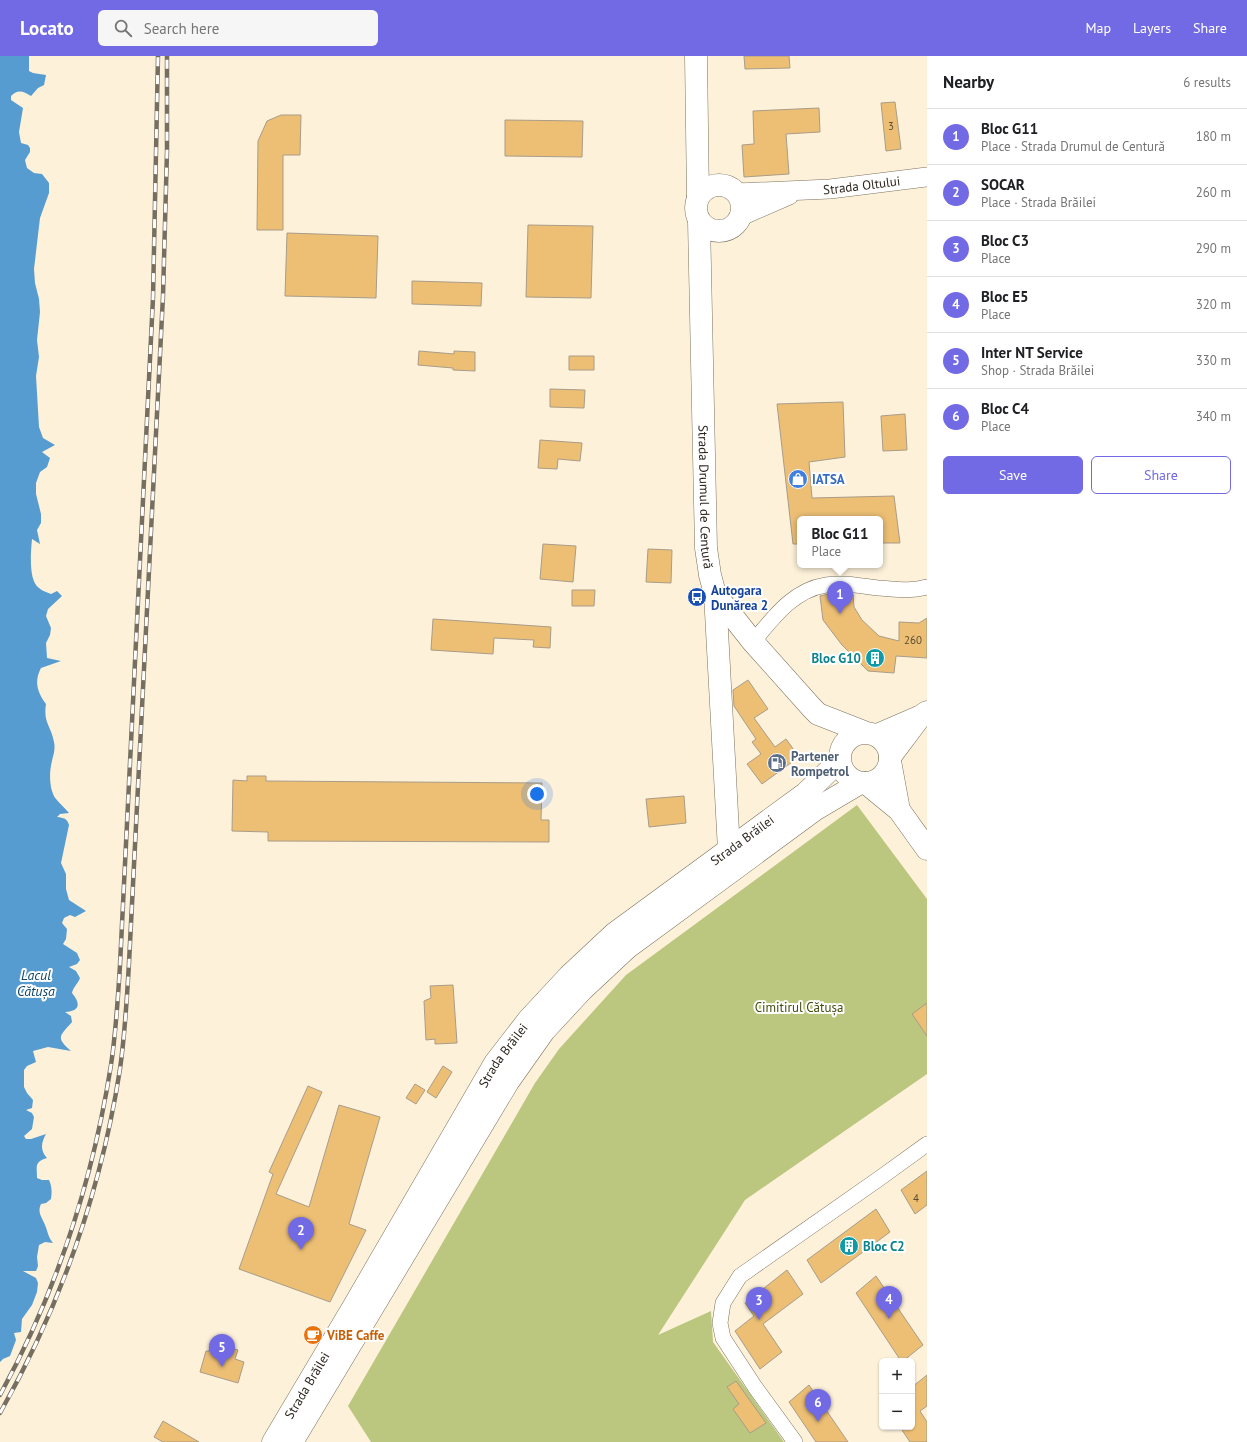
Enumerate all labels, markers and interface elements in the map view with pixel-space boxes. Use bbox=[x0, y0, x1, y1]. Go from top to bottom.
search box bbox=[98, 10, 378, 46]
text: Locato bbox=[20, 16, 74, 40]
icon: search bbox=[112, 17, 134, 39]
text: Search here bbox=[144, 19, 219, 38]
text: Map bbox=[1085, 19, 1111, 37]
text: Layers bbox=[1133, 19, 1171, 37]
text: Share bbox=[1193, 19, 1227, 37]
text: Nearby bbox=[943, 71, 994, 93]
text: 6 results bbox=[1183, 74, 1231, 91]
house number: 3 bbox=[888, 119, 894, 133]
text: Bloc G11 bbox=[981, 119, 1038, 138]
text: 1 bbox=[952, 128, 960, 145]
text: 180 m bbox=[1196, 128, 1231, 145]
text: Place · Strada Drumul de Centură bbox=[981, 138, 1165, 155]
street label: Strada Oltului bbox=[823, 172, 901, 198]
text: SOCAR bbox=[981, 175, 1025, 194]
text: 2 bbox=[952, 184, 960, 201]
text: 260 m bbox=[1196, 184, 1231, 201]
text: Place · Strada Brăilei bbox=[981, 194, 1096, 211]
text: Bloc C3 bbox=[981, 231, 1029, 250]
text: 3 bbox=[952, 240, 960, 257]
text: 290 m bbox=[1196, 240, 1231, 257]
text: Place bbox=[981, 250, 1011, 267]
text: Bloc E5 bbox=[981, 287, 1029, 306]
text: 4 bbox=[952, 296, 960, 313]
text: 320 m bbox=[1196, 296, 1231, 313]
text: Place bbox=[981, 306, 1011, 323]
text: Inter NT Service bbox=[981, 343, 1083, 362]
text: 5 bbox=[952, 352, 960, 369]
text: 330 m bbox=[1196, 352, 1231, 369]
text: Shop · Strada Brăilei bbox=[981, 362, 1094, 379]
text: Bloc C4 bbox=[981, 399, 1029, 418]
text: 6 bbox=[952, 408, 960, 425]
text: 340 m bbox=[1196, 408, 1231, 425]
text: Place bbox=[981, 418, 1011, 435]
street label: Strada Drumul de Centură bbox=[695, 425, 717, 570]
button: Save bbox=[943, 456, 1083, 494]
button: Share bbox=[1091, 456, 1231, 494]
shop icon: IATSA bbox=[787, 468, 809, 490]
place label: IATSA bbox=[812, 471, 845, 488]
popup bbox=[797, 516, 883, 568]
text: Bloc G11 bbox=[811, 524, 869, 543]
text: Place bbox=[811, 543, 841, 560]
pin: 1 bbox=[827, 581, 853, 614]
place label: Autogara Dunărea 2 bbox=[711, 582, 768, 614]
bus stop icon: Autogara Dunărea 2 bbox=[686, 586, 708, 608]
house number: 260 bbox=[904, 633, 922, 647]
building icon: Bloc G10 bbox=[864, 647, 886, 669]
place label: Bloc G10 bbox=[811, 650, 861, 667]
place label: Partener Rompetrol bbox=[791, 748, 849, 780]
fuel station icon: Partener Rompetrol bbox=[766, 752, 788, 774]
your location bbox=[527, 784, 547, 804]
street label: Strada Brăilei bbox=[707, 811, 777, 869]
water label: Lacul Cătușa bbox=[17, 966, 55, 1000]
park label: Cimitirul Cătușa bbox=[755, 999, 843, 1016]
street label: Strada Brăilei bbox=[474, 1020, 531, 1090]
house number: 4 bbox=[913, 1191, 919, 1205]
pin: 2 bbox=[288, 1217, 314, 1250]
building icon: Bloc C2 bbox=[838, 1235, 860, 1257]
place label: Bloc C2 bbox=[863, 1238, 905, 1255]
pin: 4 bbox=[876, 1286, 902, 1319]
pin: 3 bbox=[746, 1287, 772, 1320]
cafe icon: ViBE Caffe bbox=[302, 1324, 324, 1346]
place label: ViBE Caffe bbox=[326, 1327, 385, 1344]
pin: 5 bbox=[209, 1334, 235, 1367]
street label: Strada Brăilei bbox=[280, 1349, 333, 1422]
map controls bbox=[879, 1358, 915, 1430]
button: + bbox=[879, 1358, 915, 1394]
pin: 6 bbox=[805, 1389, 831, 1422]
button: − bbox=[879, 1394, 915, 1430]

